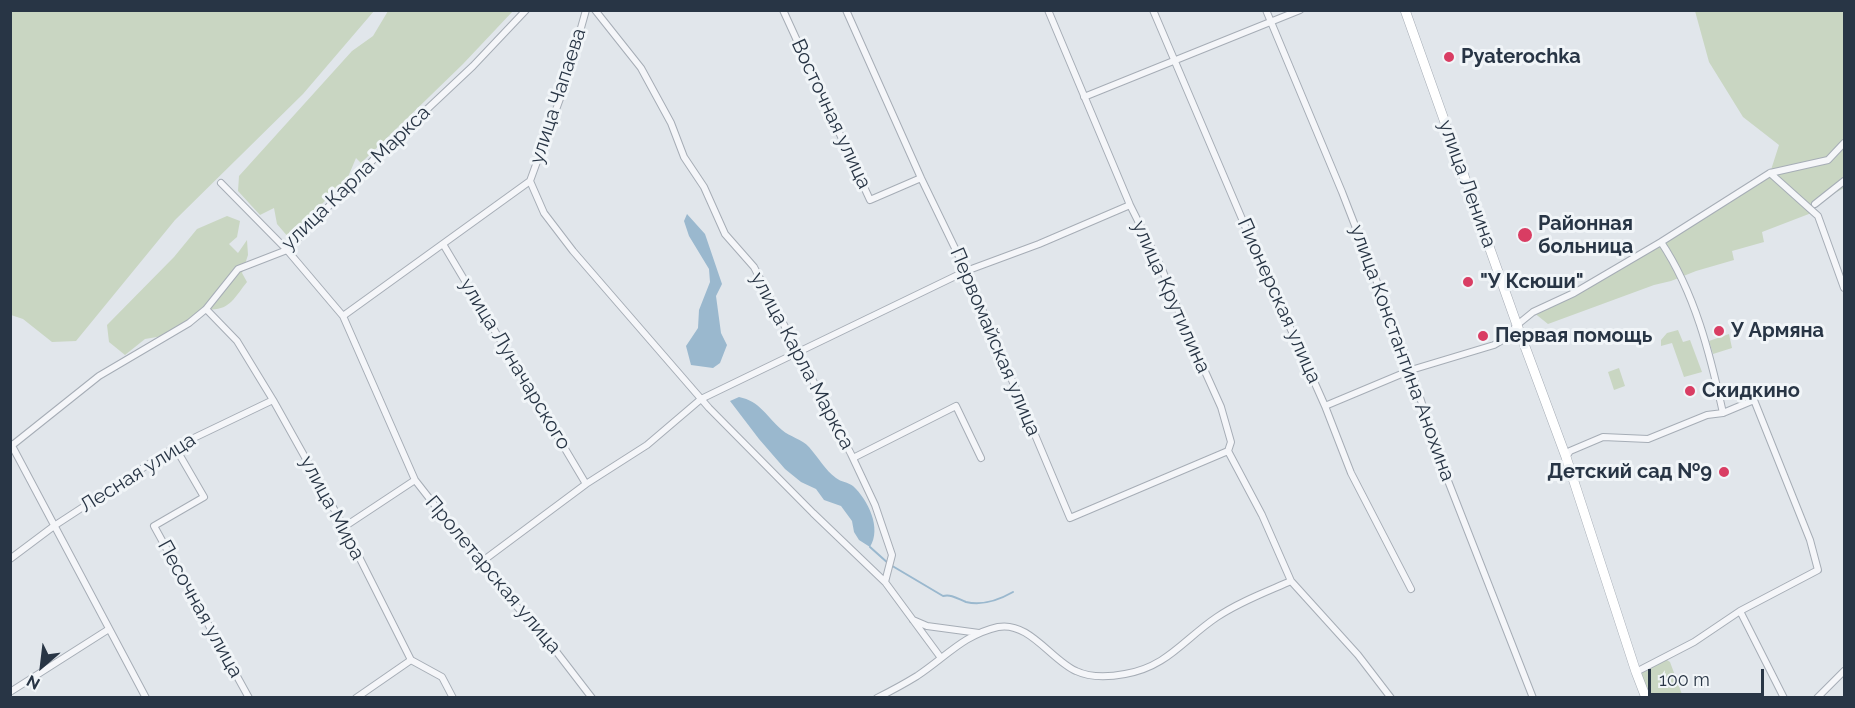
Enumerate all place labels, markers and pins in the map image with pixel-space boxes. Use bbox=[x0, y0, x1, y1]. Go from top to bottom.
place label: Pyaterochka bbox=[1461, 45, 1581, 69]
marker: Pyaterochka bbox=[1442, 50, 1456, 64]
place label: Районная больница bbox=[1538, 212, 1633, 259]
marker: Районная больница bbox=[1516, 226, 1534, 244]
place label: "У Ксюши" bbox=[1480, 270, 1584, 294]
marker: "У Ксюши" bbox=[1461, 275, 1475, 289]
place label: У Армяна bbox=[1731, 319, 1824, 343]
place label: Первая помощь bbox=[1495, 324, 1652, 348]
marker: У Армяна bbox=[1712, 324, 1726, 338]
marker: Первая помощь bbox=[1476, 329, 1490, 343]
place label: Скидкино bbox=[1702, 379, 1800, 403]
marker: Скидкино bbox=[1683, 384, 1697, 398]
place label: Детский сад №9 bbox=[1547, 460, 1712, 484]
marker: Детский сад №9 bbox=[1717, 465, 1731, 479]

